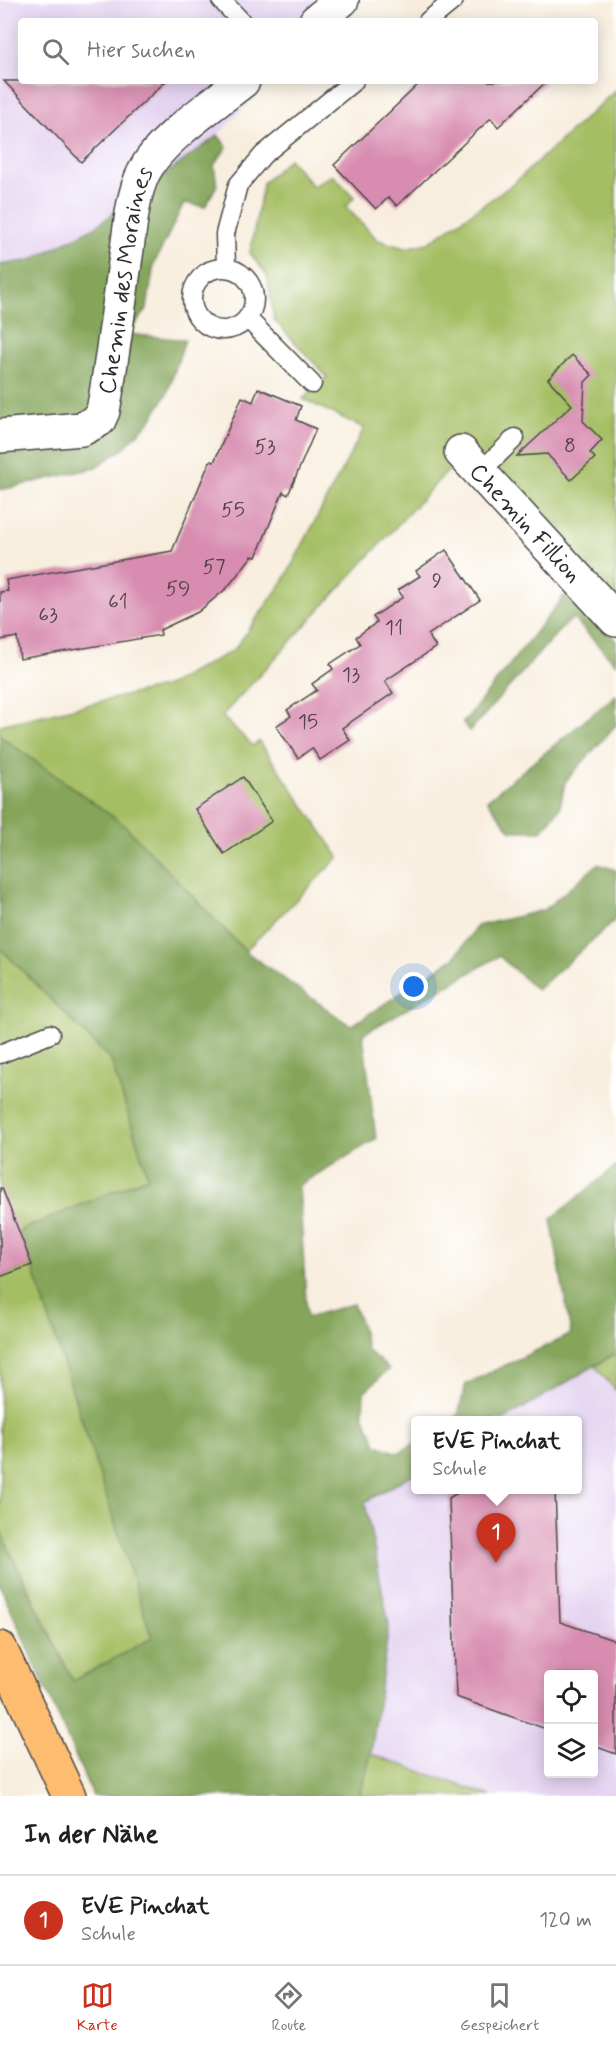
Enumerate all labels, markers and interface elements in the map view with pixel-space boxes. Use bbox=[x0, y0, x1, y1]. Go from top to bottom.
search box bbox=[18, 18, 598, 84]
icon: search bbox=[39, 35, 72, 68]
text: Hier suchen bbox=[87, 37, 196, 65]
street label: Chemin des Moraines bbox=[92, 161, 162, 397]
house number: 8 bbox=[564, 432, 576, 460]
house number: 53 bbox=[254, 433, 276, 461]
street label: Chemin Fillion bbox=[462, 457, 588, 590]
house number: 55 bbox=[221, 496, 245, 524]
house number: 57 bbox=[202, 553, 226, 581]
house number: 9 bbox=[432, 567, 442, 595]
house number: 59 bbox=[165, 575, 191, 603]
house number: 61 bbox=[108, 588, 128, 616]
house number: 63 bbox=[38, 601, 58, 629]
house number: 11 bbox=[385, 614, 403, 642]
house number: 13 bbox=[342, 661, 360, 689]
house number: 15 bbox=[298, 708, 318, 736]
your location bbox=[399, 972, 428, 1001]
popup bbox=[411, 1416, 582, 1494]
text: EVE Pinchat bbox=[432, 1428, 561, 1456]
text: Schule bbox=[432, 1456, 487, 1483]
pin: 1 bbox=[476, 1514, 516, 1563]
map controls bbox=[544, 1670, 598, 1778]
button: locate bbox=[544, 1670, 598, 1724]
button: layers bbox=[544, 1724, 598, 1778]
text: In der Nähe bbox=[24, 1818, 158, 1852]
text: EVE Pinchat bbox=[81, 1893, 210, 1921]
text: 1 bbox=[39, 1907, 48, 1934]
text: 120 m bbox=[539, 1907, 592, 1934]
text: Schule bbox=[81, 1921, 136, 1948]
tab: Karte bbox=[77, 1979, 118, 2036]
tab: Route bbox=[271, 1979, 306, 2036]
tab: Gespeichert bbox=[460, 1979, 539, 2036]

